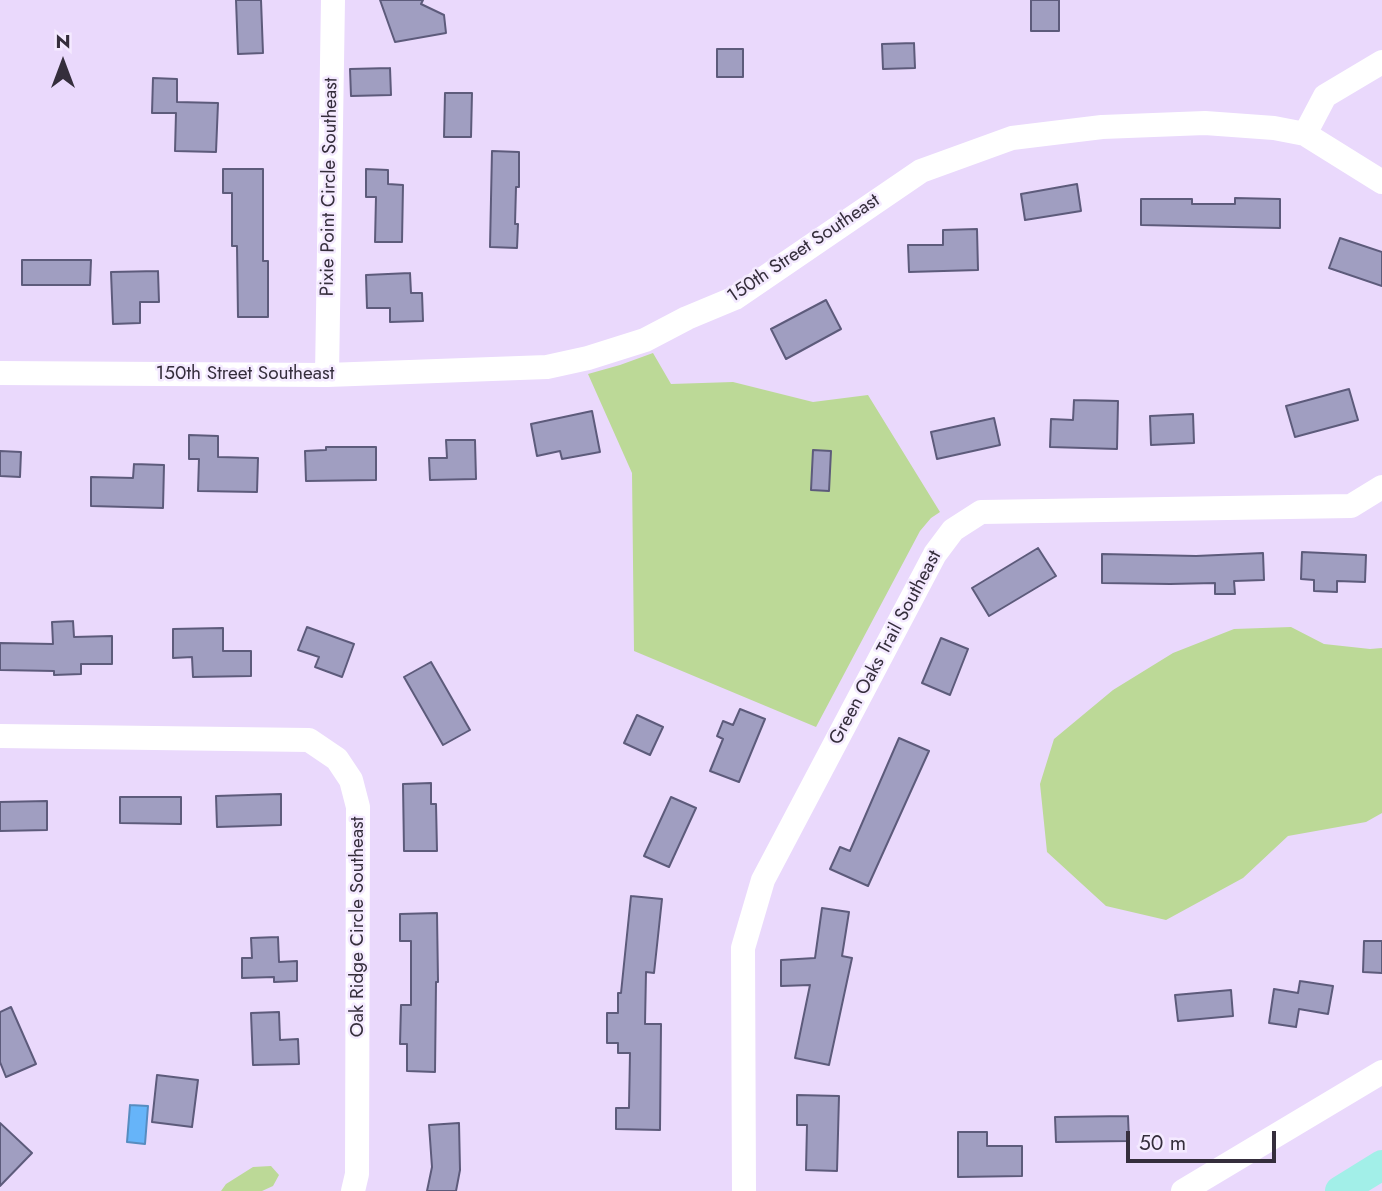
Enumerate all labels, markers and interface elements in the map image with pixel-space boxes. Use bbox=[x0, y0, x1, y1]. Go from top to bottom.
north arrow bbox=[28, 28, 98, 98]
text: N bbox=[55, 28, 71, 55]
street label: Pixie Point Circle Southeast bbox=[317, 77, 343, 297]
street label: 150th Street Southeast bbox=[724, 190, 884, 308]
street label: 150th Street Southeast bbox=[156, 363, 334, 385]
street label: Green Oaks Trail Southeast bbox=[825, 547, 947, 749]
street label: Oak Ridge Circle Southeast bbox=[347, 817, 369, 1037]
scale bar bbox=[1130, 1118, 1280, 1162]
text: 50 m bbox=[1139, 1128, 1186, 1158]

